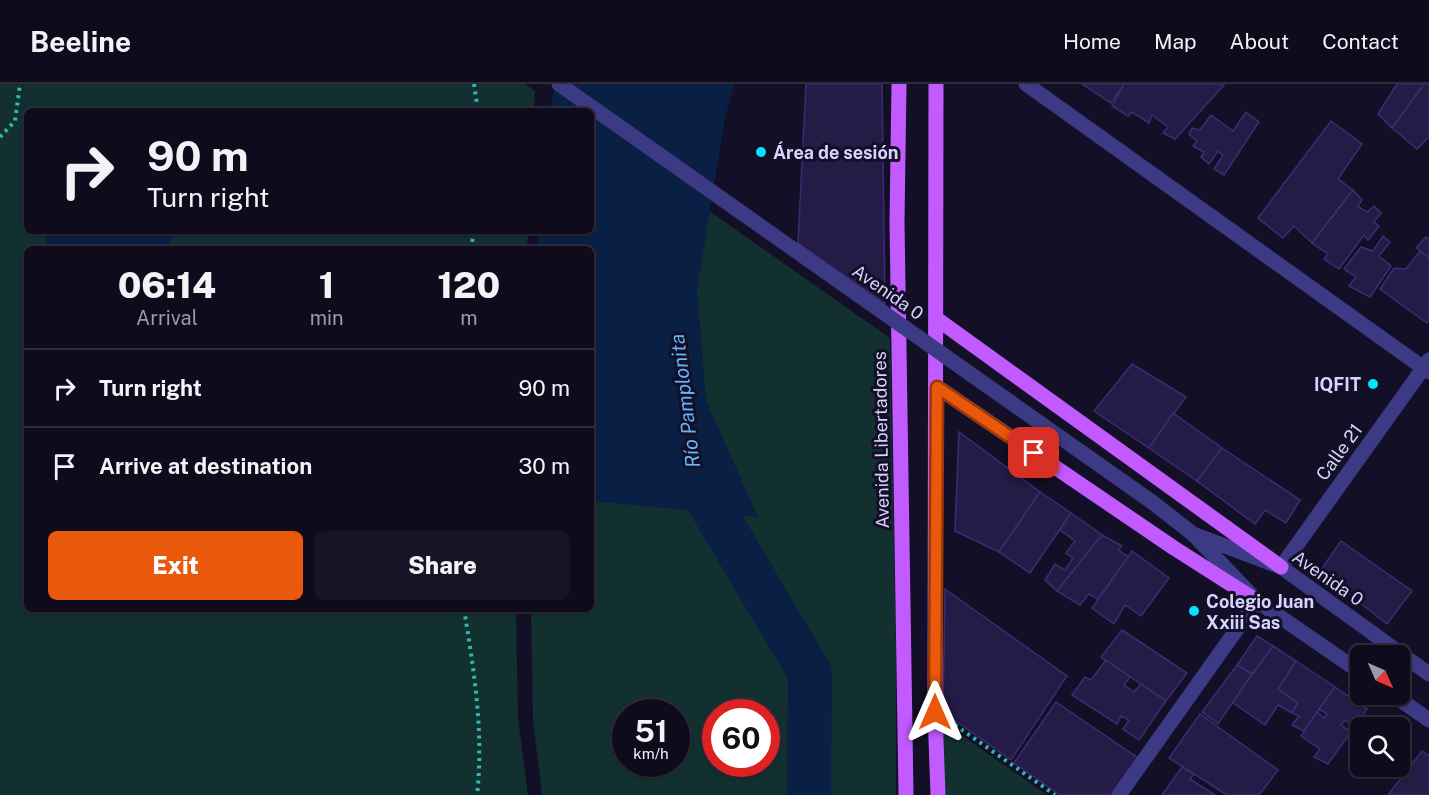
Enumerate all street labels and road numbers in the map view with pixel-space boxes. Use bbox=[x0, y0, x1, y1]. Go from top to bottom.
street label: Avenida 0 bbox=[849, 260, 927, 324]
street label: Avenida Libertadores bbox=[869, 351, 893, 529]
street label: Calle 21 bbox=[1311, 420, 1367, 484]
street label: Avenida 0 bbox=[1289, 546, 1367, 610]

